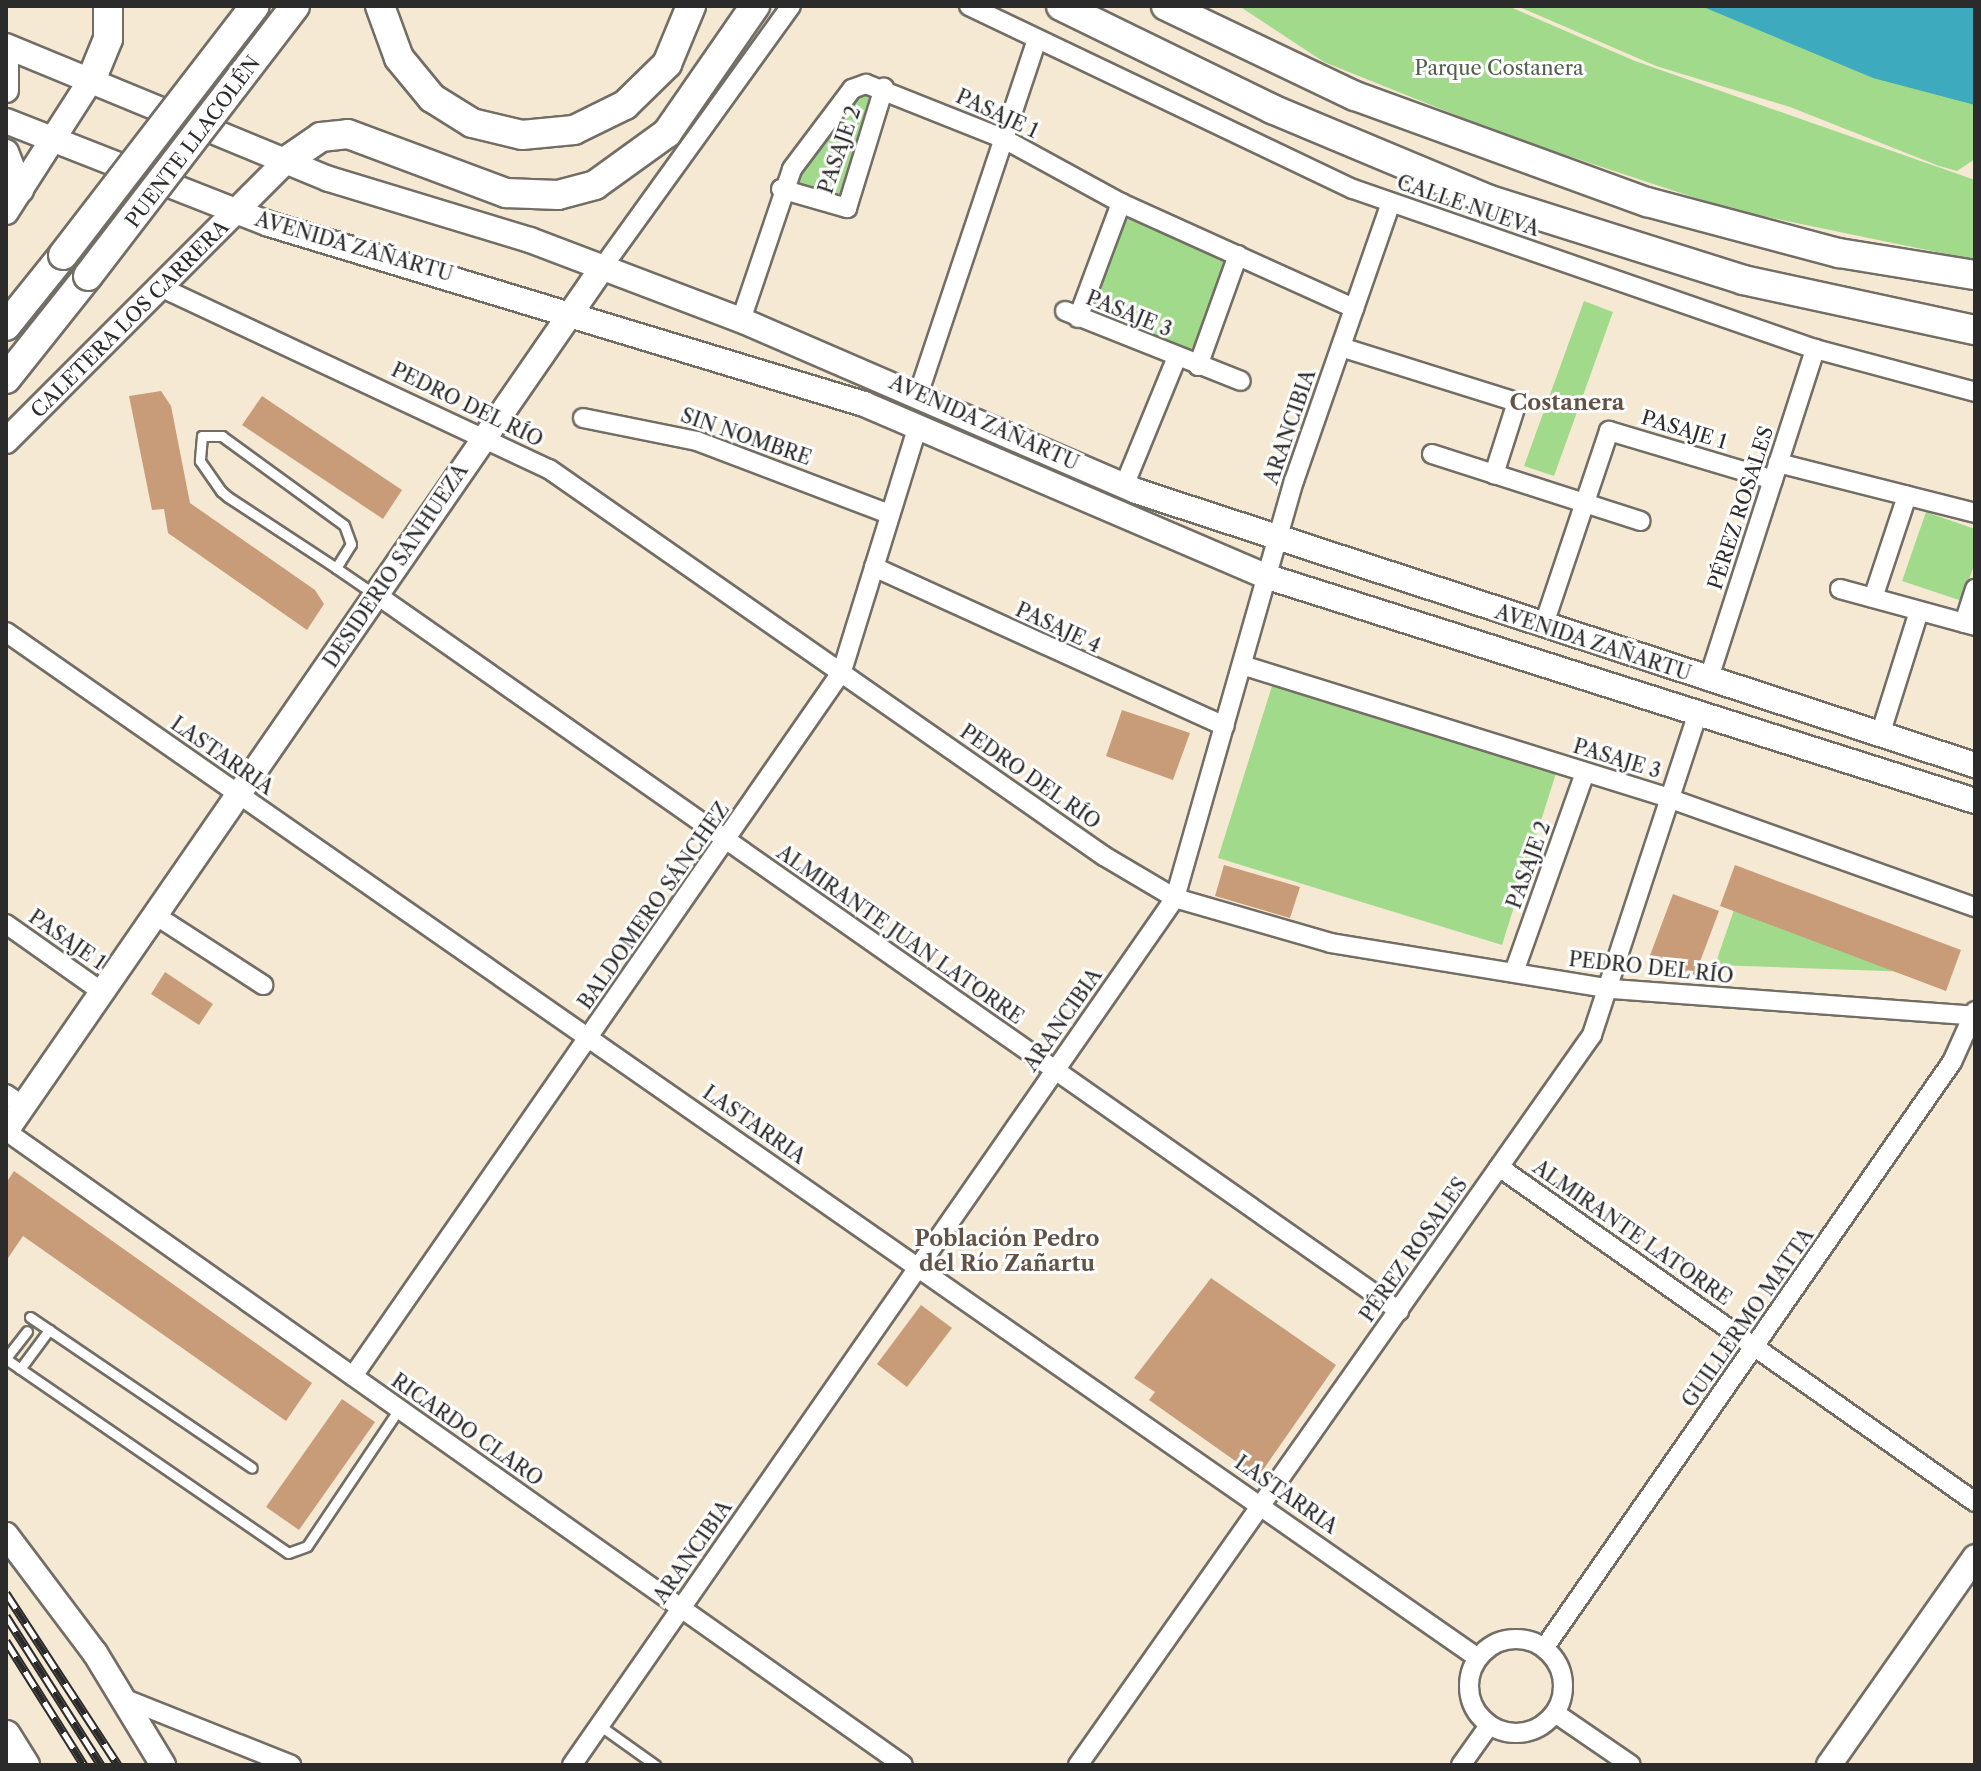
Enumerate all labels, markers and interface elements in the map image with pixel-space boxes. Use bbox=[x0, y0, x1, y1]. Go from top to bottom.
street label: PUENTE LLACOLÉN bbox=[121, 51, 265, 233]
park label: Parque Costanera bbox=[1414, 56, 1584, 80]
street label: PASAJE 1 bbox=[952, 85, 1042, 143]
street label: PASAJE 2 bbox=[814, 103, 866, 197]
street label: CALLE NUEVA bbox=[1394, 170, 1542, 242]
street label: AVENIDA ZAÑARTU bbox=[252, 207, 456, 287]
street label: CALETERA LOS CARRERA bbox=[26, 215, 234, 423]
street label: PASAJE 3 bbox=[1082, 286, 1176, 342]
street label: PEDRO DEL RÍO bbox=[387, 358, 547, 452]
street label: ARANCIBIA bbox=[1259, 366, 1321, 488]
street label: AVENIDA ZAÑARTU bbox=[885, 370, 1083, 476]
district label: Costanera bbox=[1510, 390, 1624, 416]
street label: SIN NOMBRE bbox=[678, 403, 814, 471]
street label: PASAJE 1 bbox=[1638, 406, 1730, 454]
street label: PÉREZ ROSALES bbox=[1703, 423, 1779, 593]
street label: DESIDERIO SANHUEZA bbox=[319, 460, 473, 672]
street label: PASAJE 4 bbox=[1012, 598, 1104, 658]
street label: AVENIDA ZAÑARTU bbox=[1492, 600, 1694, 686]
street label: LASTARRIA bbox=[166, 712, 278, 800]
street label: PEDRO DEL RÍO bbox=[955, 720, 1105, 834]
street label: PASAJE 3 bbox=[1570, 734, 1664, 784]
street label: BALDOMERO SÁNCHEZ bbox=[573, 798, 735, 1014]
street label: PASAJE 2 bbox=[1502, 818, 1556, 912]
street label: ALMIRANTE JUAN LATORRE bbox=[772, 840, 1028, 1030]
street label: PASAJE 1 bbox=[24, 905, 110, 975]
street label: PEDRO DEL RÍO bbox=[1567, 947, 1735, 989]
street label: ARANCIBIA bbox=[1019, 964, 1107, 1076]
street label: LASTARRIA bbox=[698, 1081, 810, 1169]
street label: ALMIRANTE LATORRE bbox=[1528, 1155, 1736, 1311]
street label: PÉREZ ROSALES bbox=[1355, 1173, 1473, 1327]
street label: GUILLERMO MATTA bbox=[1677, 1224, 1819, 1412]
district label: Población Pedro del Río Zañartu bbox=[915, 1225, 1099, 1276]
street label: RICARDO CLARO bbox=[387, 1369, 547, 1491]
street label: LASTARRIA bbox=[1230, 1451, 1342, 1539]
street label: ARANCIBIA bbox=[649, 1496, 737, 1608]

